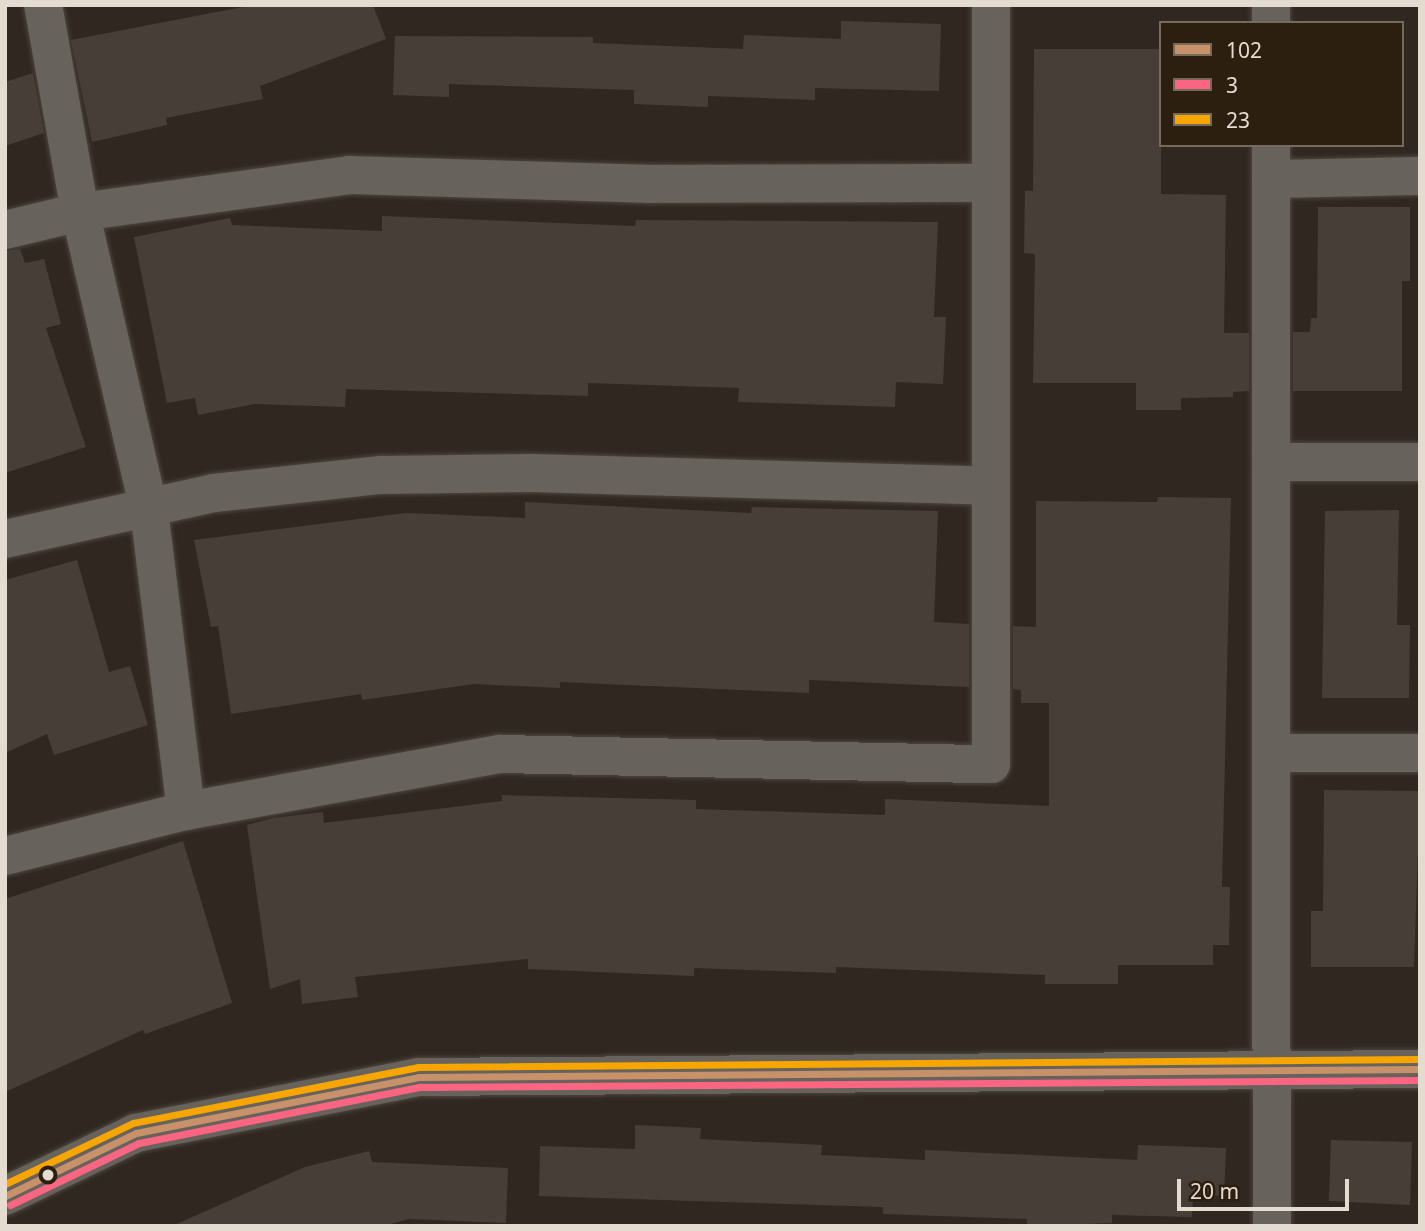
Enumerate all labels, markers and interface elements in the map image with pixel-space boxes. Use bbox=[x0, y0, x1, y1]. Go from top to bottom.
legend bbox=[1159, 21, 1404, 147]
text: 102 bbox=[1226, 36, 1262, 64]
text: 3 bbox=[1226, 71, 1238, 99]
text: 23 bbox=[1226, 106, 1250, 134]
scale bar bbox=[1180, 1164, 1352, 1208]
unlabelled marker bbox=[41, 1168, 55, 1182]
text: 20 m bbox=[1190, 1177, 1239, 1205]

